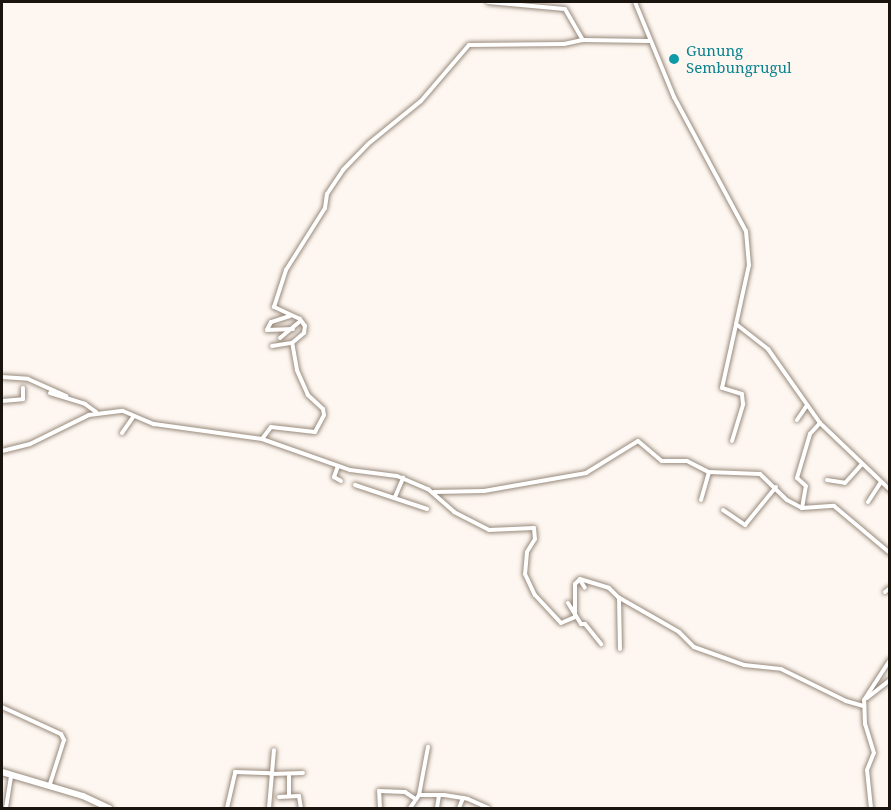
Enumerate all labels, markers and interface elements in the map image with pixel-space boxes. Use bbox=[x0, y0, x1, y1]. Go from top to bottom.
place label: Gunung Sembungrugul bbox=[686, 41, 792, 76]
marker: Gunung Sembungrugul bbox=[667, 52, 681, 66]

